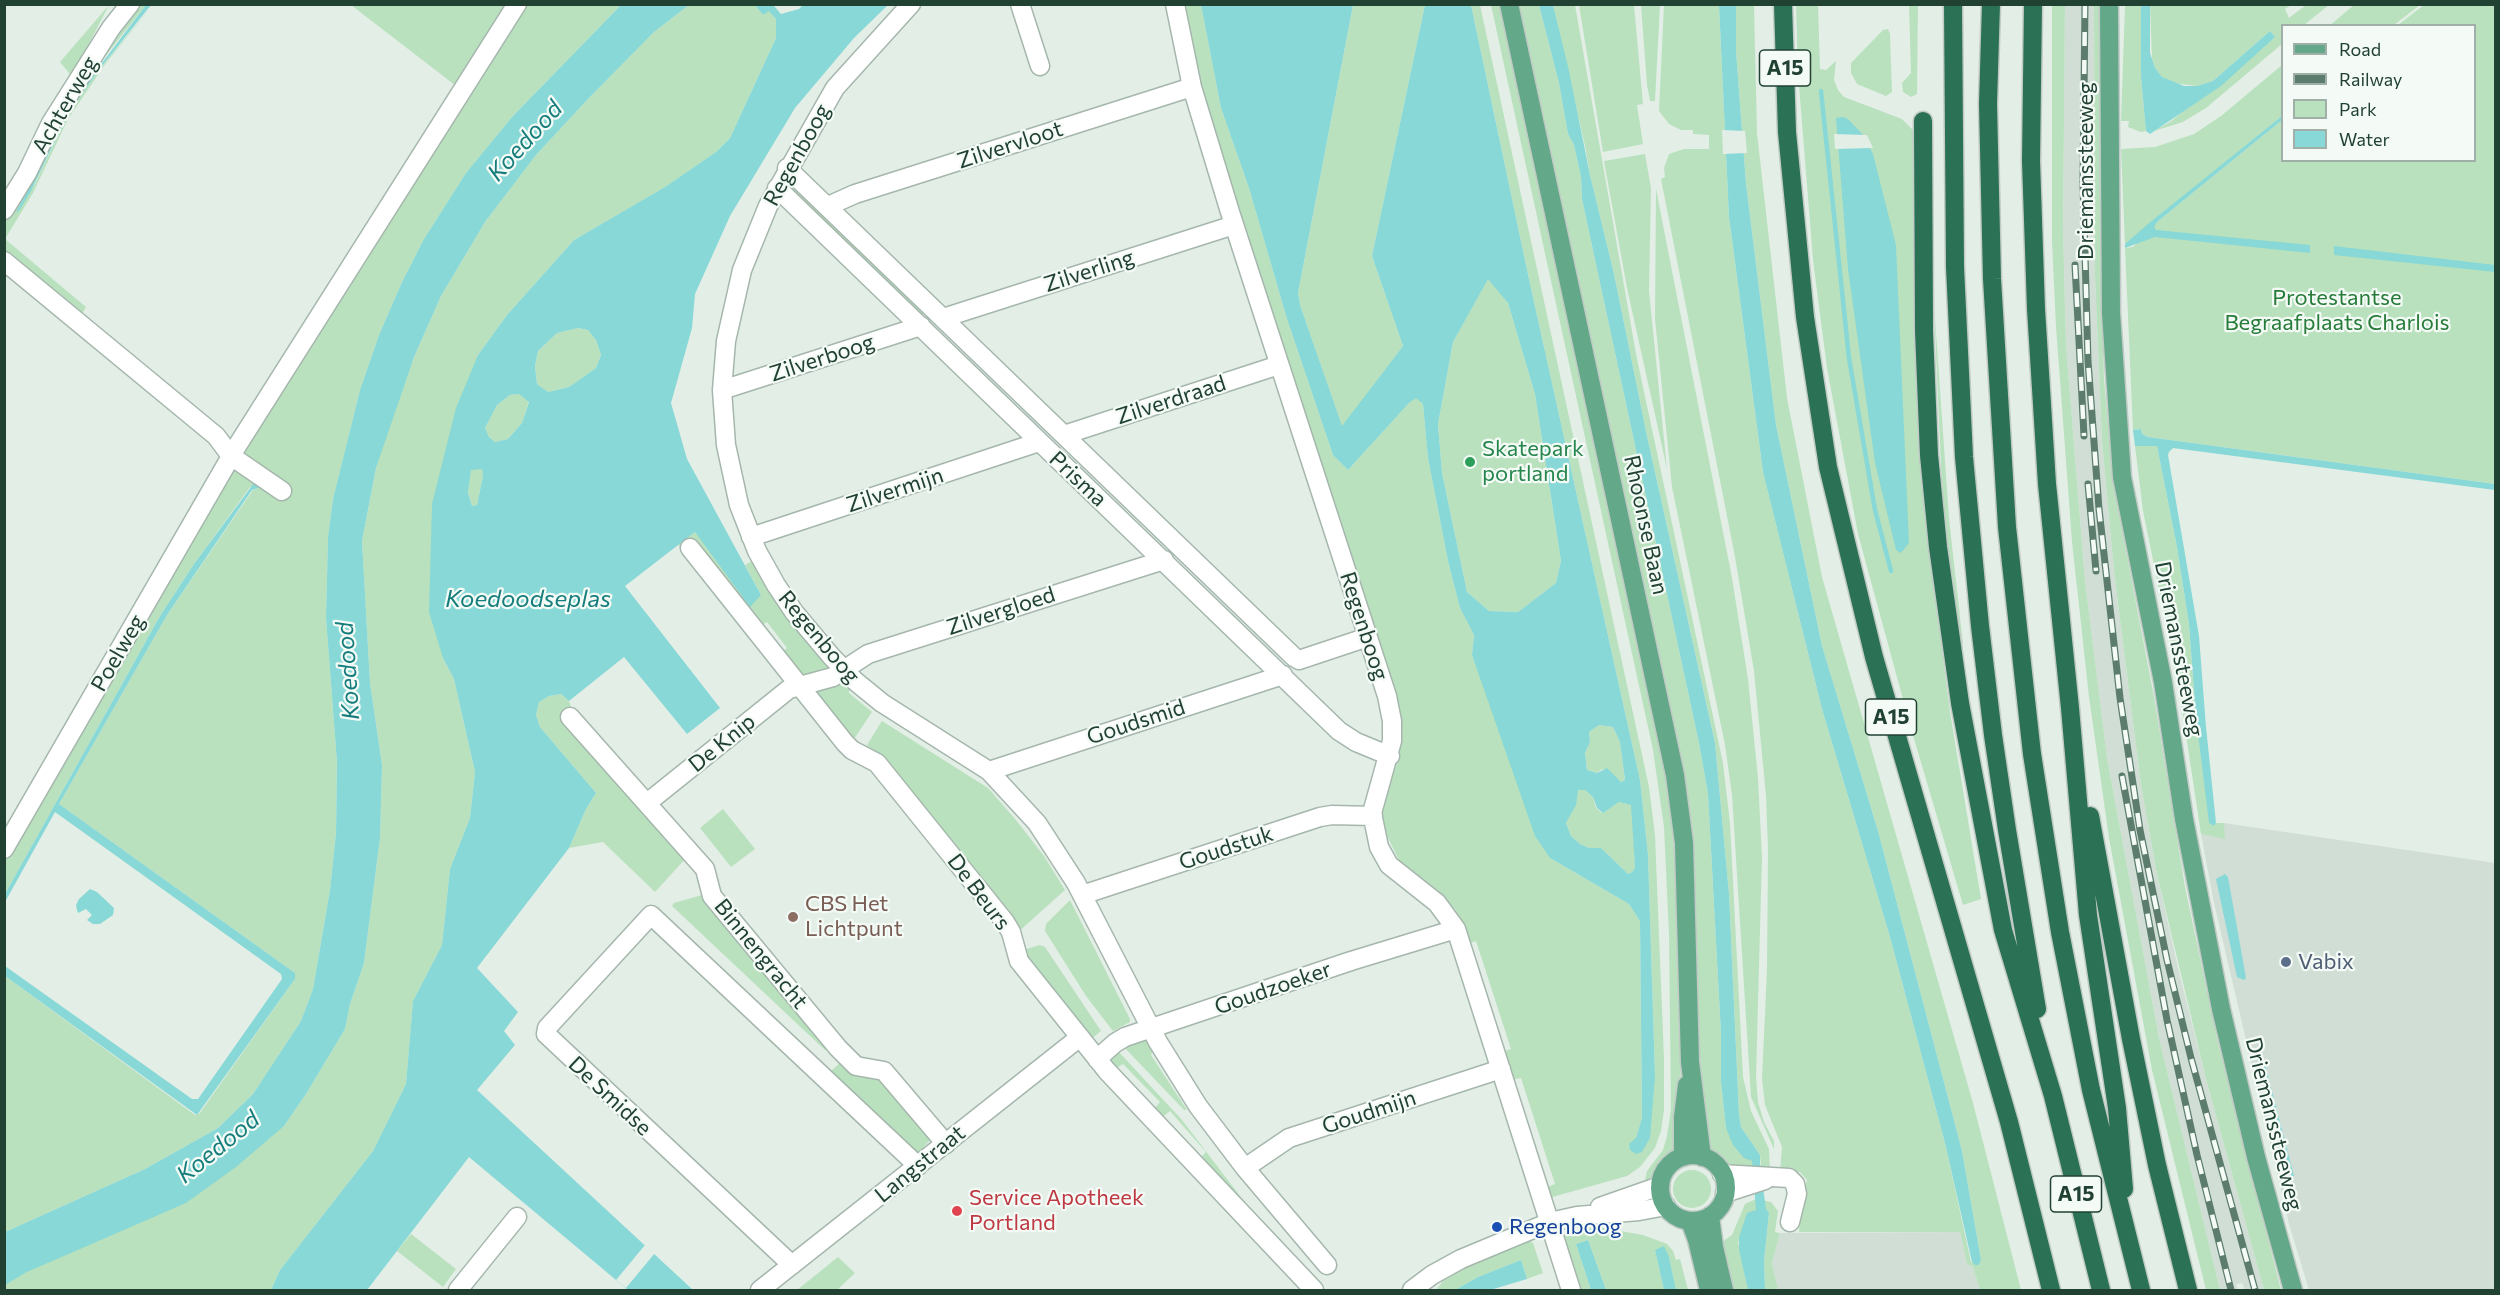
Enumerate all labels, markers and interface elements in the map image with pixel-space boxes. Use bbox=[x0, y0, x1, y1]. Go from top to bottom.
legend bbox=[2281, 24, 2476, 162]
text: Road bbox=[2339, 38, 2381, 60]
road number: A15 bbox=[1760, 50, 1810, 86]
street label: Achterweg bbox=[27, 52, 103, 158]
text: Railway bbox=[2339, 68, 2402, 90]
street label: Driemanssteeweg bbox=[2073, 82, 2099, 260]
water label: Koedood bbox=[481, 95, 569, 187]
text: Park bbox=[2339, 98, 2377, 120]
street label: Regenboog bbox=[758, 99, 836, 211]
street label: Zilvervloot bbox=[954, 116, 1066, 174]
text: Water bbox=[2339, 128, 2390, 150]
street label: Zilverling bbox=[1041, 244, 1137, 298]
park label: Protestantse Begraafplaats Charlois bbox=[2224, 285, 2450, 336]
street label: Zilverboog bbox=[766, 329, 878, 387]
street label: Zilverdraad bbox=[1113, 370, 1229, 430]
place label: Skatepark portland bbox=[1482, 436, 1584, 488]
street label: Prisma bbox=[1044, 446, 1112, 512]
street label: Rhoonse Baan bbox=[1618, 453, 1674, 597]
marker: Skatepark portland bbox=[1463, 455, 1477, 469]
street label: Zilvermijn bbox=[843, 462, 947, 518]
street label: Driemanssteeweg bbox=[2149, 559, 2209, 739]
street label: Regenboog bbox=[1334, 568, 1394, 684]
street label: Zilvergloed bbox=[944, 581, 1058, 641]
water label: Koedoodseplas bbox=[445, 585, 611, 613]
street label: Regenboog bbox=[773, 585, 865, 689]
street label: Poelweg bbox=[85, 610, 151, 696]
water label: Koedood bbox=[330, 621, 366, 721]
street label: Goudsmid bbox=[1083, 694, 1189, 750]
road number: A15 bbox=[1866, 699, 1916, 735]
street label: De Knip bbox=[683, 708, 761, 778]
street label: Goudstuk bbox=[1176, 820, 1276, 876]
street label: De Beurs bbox=[942, 849, 1016, 935]
place label: CBS Het Lichtpunt bbox=[805, 891, 903, 942]
street label: Binnengracht bbox=[709, 894, 813, 1014]
marker: CBS Het Lichtpunt bbox=[786, 910, 800, 924]
place label: Vabix bbox=[2298, 949, 2354, 975]
marker: Vabix bbox=[2279, 955, 2293, 969]
street label: Goudzoeker bbox=[1211, 956, 1335, 1020]
street label: Driemanssteeweg bbox=[2240, 1034, 2308, 1214]
street label: De Smidse bbox=[563, 1051, 657, 1141]
street label: Goudmijn bbox=[1319, 1084, 1419, 1140]
water label: Koedood bbox=[171, 1105, 265, 1189]
street label: Langstraat bbox=[870, 1120, 970, 1208]
road number: A15 bbox=[2050, 1176, 2102, 1212]
place label: Service Apotheek Portland bbox=[969, 1185, 1144, 1236]
marker: Service Apotheek Portland bbox=[950, 1204, 964, 1218]
place label: Regenboog bbox=[1509, 1214, 1622, 1240]
marker: Regenboog bbox=[1490, 1220, 1504, 1234]

